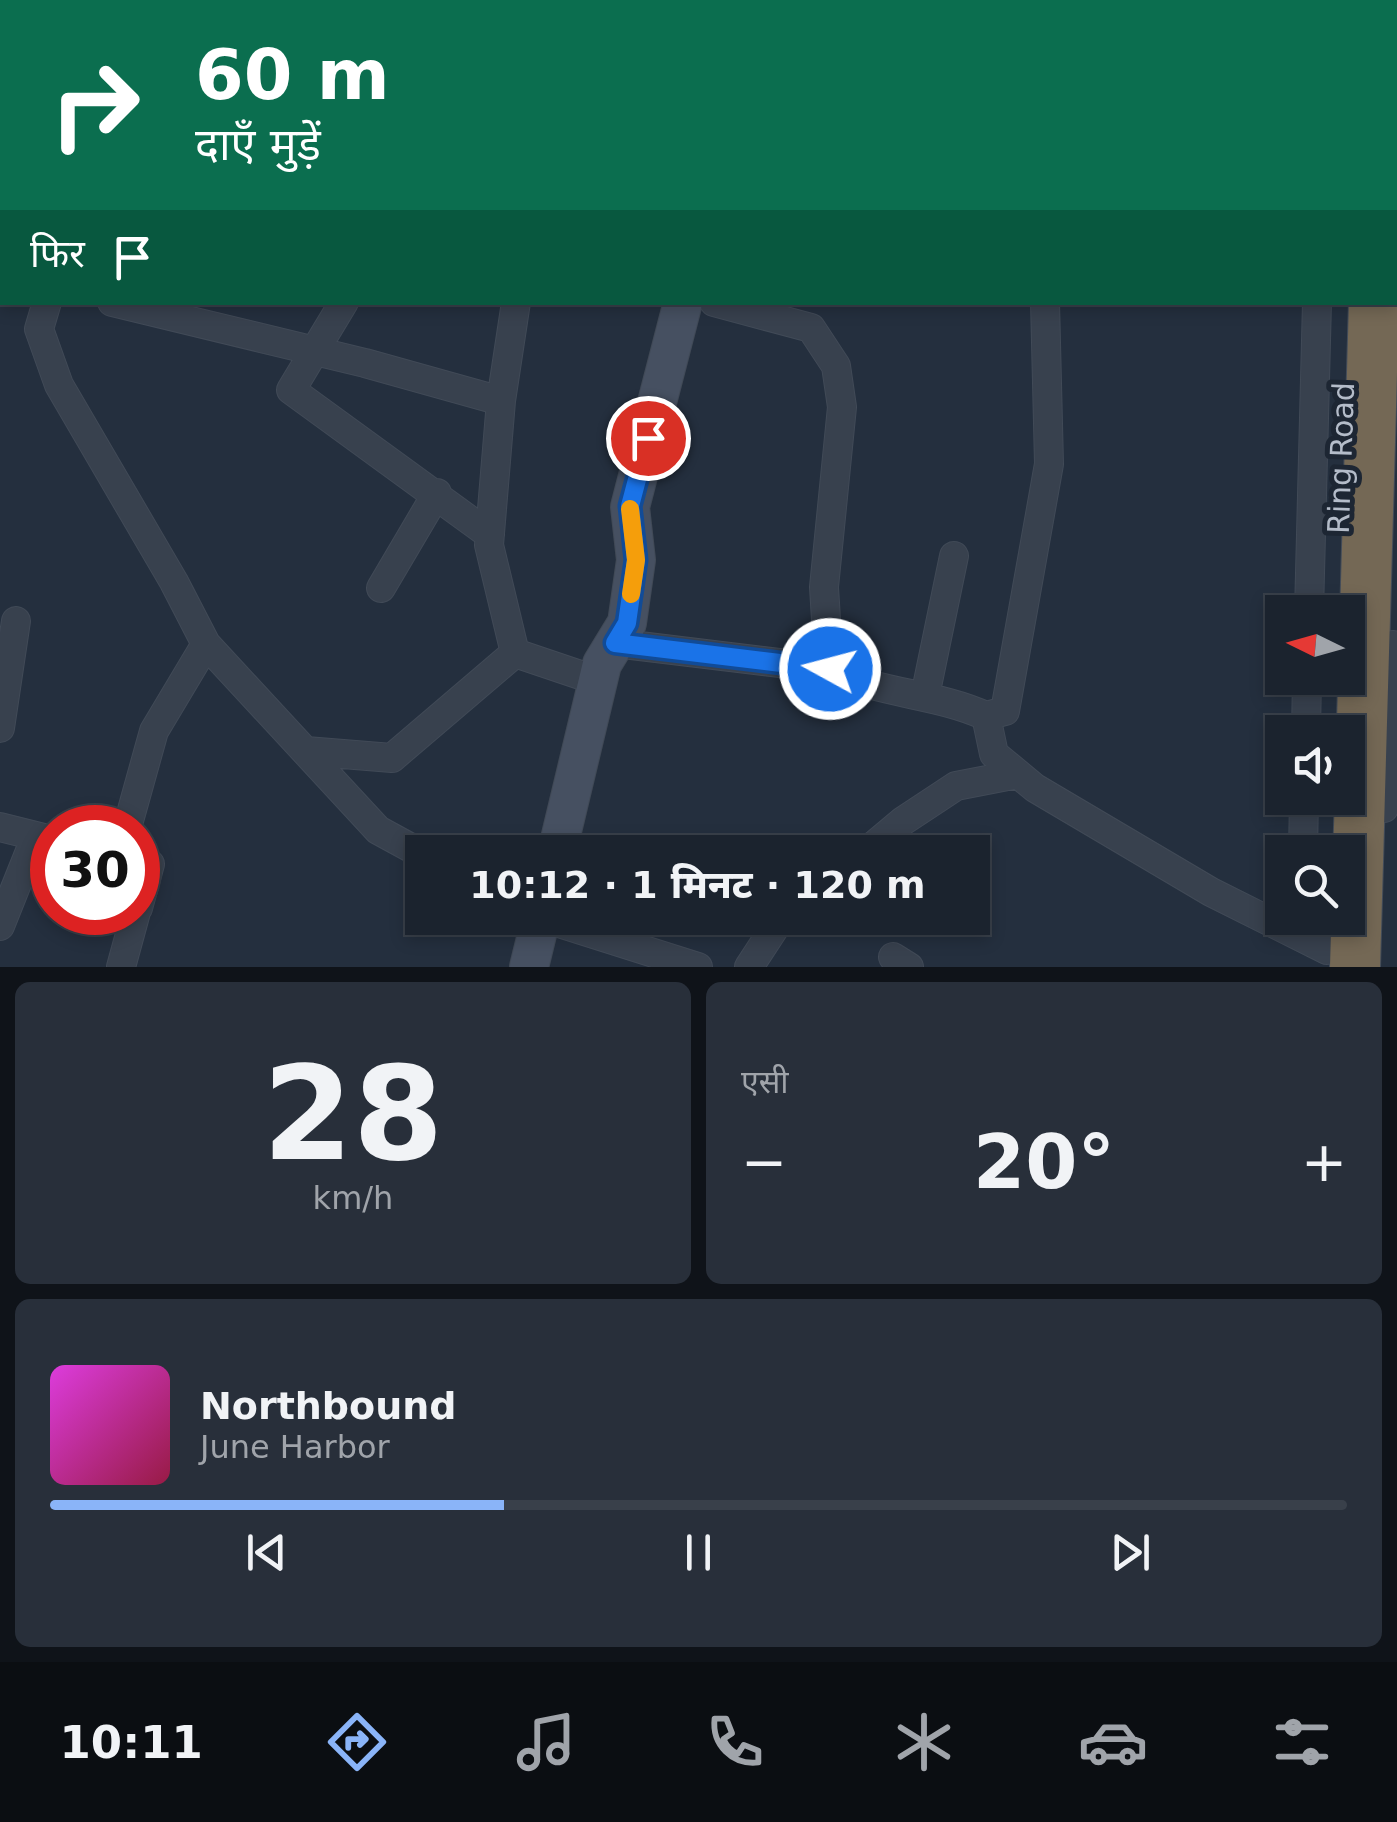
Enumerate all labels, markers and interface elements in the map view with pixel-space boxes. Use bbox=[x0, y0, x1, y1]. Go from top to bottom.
text: 60 m bbox=[195, 34, 390, 116]
icon: right bbox=[30, 40, 160, 170]
text: दाएँ मुड़ें bbox=[195, 118, 321, 171]
icon: arrive bbox=[105, 230, 160, 285]
text: फिर bbox=[30, 232, 85, 276]
street label: Ring Road bbox=[1321, 381, 1361, 535]
pin bbox=[606, 396, 691, 481]
icon: arrive bbox=[621, 411, 676, 466]
north arrow bbox=[1265, 595, 1365, 695]
map controls bbox=[1265, 595, 1365, 935]
position arrow bbox=[778, 617, 882, 721]
button: sound bbox=[1265, 715, 1365, 815]
speed limit sign: 30 bbox=[30, 805, 160, 935]
button: search bbox=[1265, 835, 1365, 935]
text: 10:12 · 1 मिनट · 120 m bbox=[469, 863, 926, 907]
text: 28 bbox=[263, 1038, 443, 1190]
text: एसी bbox=[741, 1063, 789, 1101]
text: 20° bbox=[973, 1118, 1115, 1206]
text: − bbox=[741, 1130, 787, 1194]
text: + bbox=[1301, 1130, 1347, 1194]
text: km/h bbox=[313, 1179, 393, 1217]
text: Northbound bbox=[200, 1384, 456, 1428]
text: June Harbor bbox=[200, 1428, 390, 1466]
icon: previous bbox=[239, 1525, 294, 1580]
icon: pause bbox=[671, 1525, 726, 1580]
icon: next bbox=[1103, 1525, 1158, 1580]
icon: directions bbox=[322, 1707, 392, 1777]
icon: music bbox=[511, 1707, 581, 1777]
icon: phone bbox=[700, 1707, 770, 1777]
icon: climate bbox=[889, 1707, 959, 1777]
icon: car bbox=[1078, 1707, 1148, 1777]
icon: filters bbox=[1267, 1707, 1337, 1777]
text: 10:11 bbox=[60, 1716, 203, 1769]

